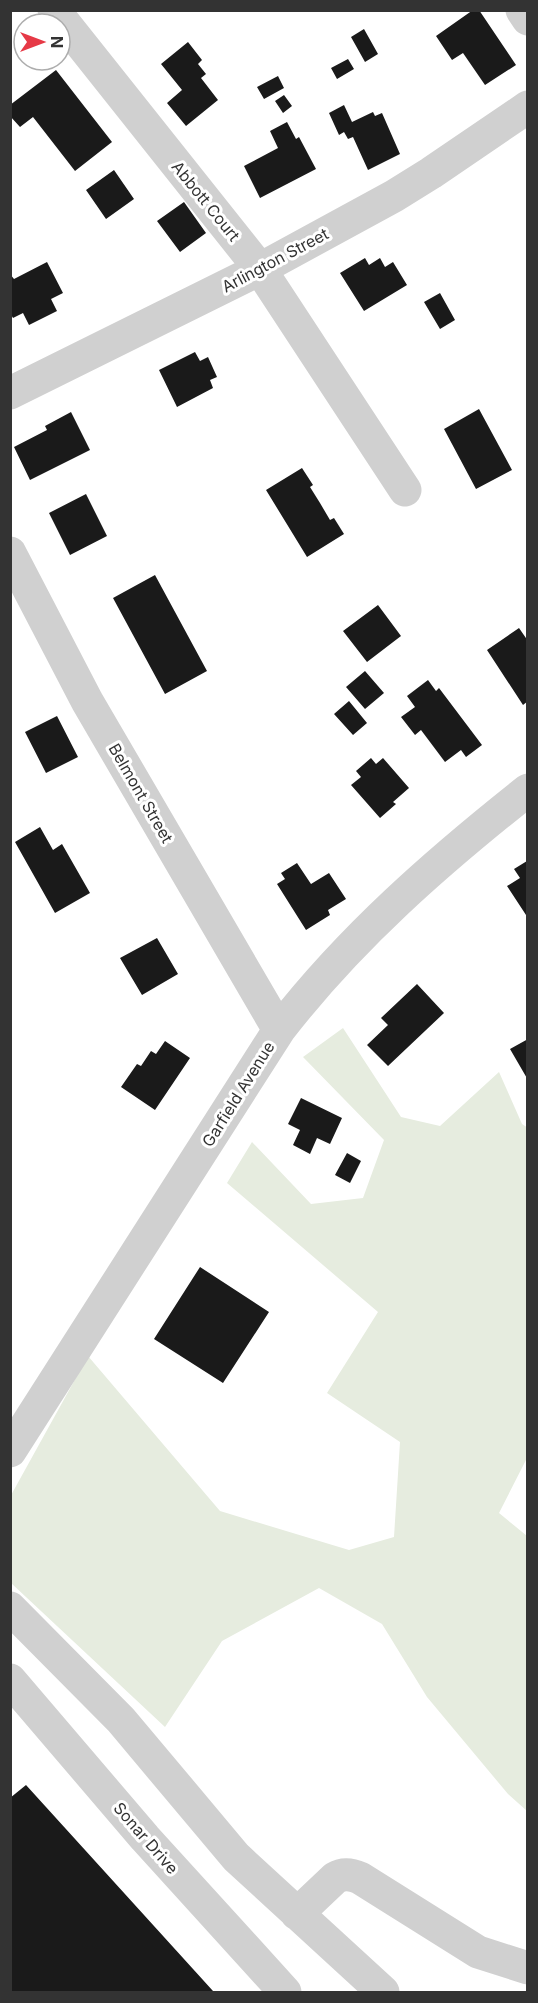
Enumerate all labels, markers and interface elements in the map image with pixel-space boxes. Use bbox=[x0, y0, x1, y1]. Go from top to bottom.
north arrow bbox=[12, 12, 72, 72]
text: N bbox=[47, 36, 67, 48]
street label: Abbott Court bbox=[168, 157, 244, 245]
street label: Arlington Street bbox=[218, 223, 332, 297]
street label: Belmont Street bbox=[104, 740, 178, 846]
street label: Garfield Avenue bbox=[198, 1038, 278, 1150]
street label: Sonar Drive bbox=[109, 1798, 183, 1878]

